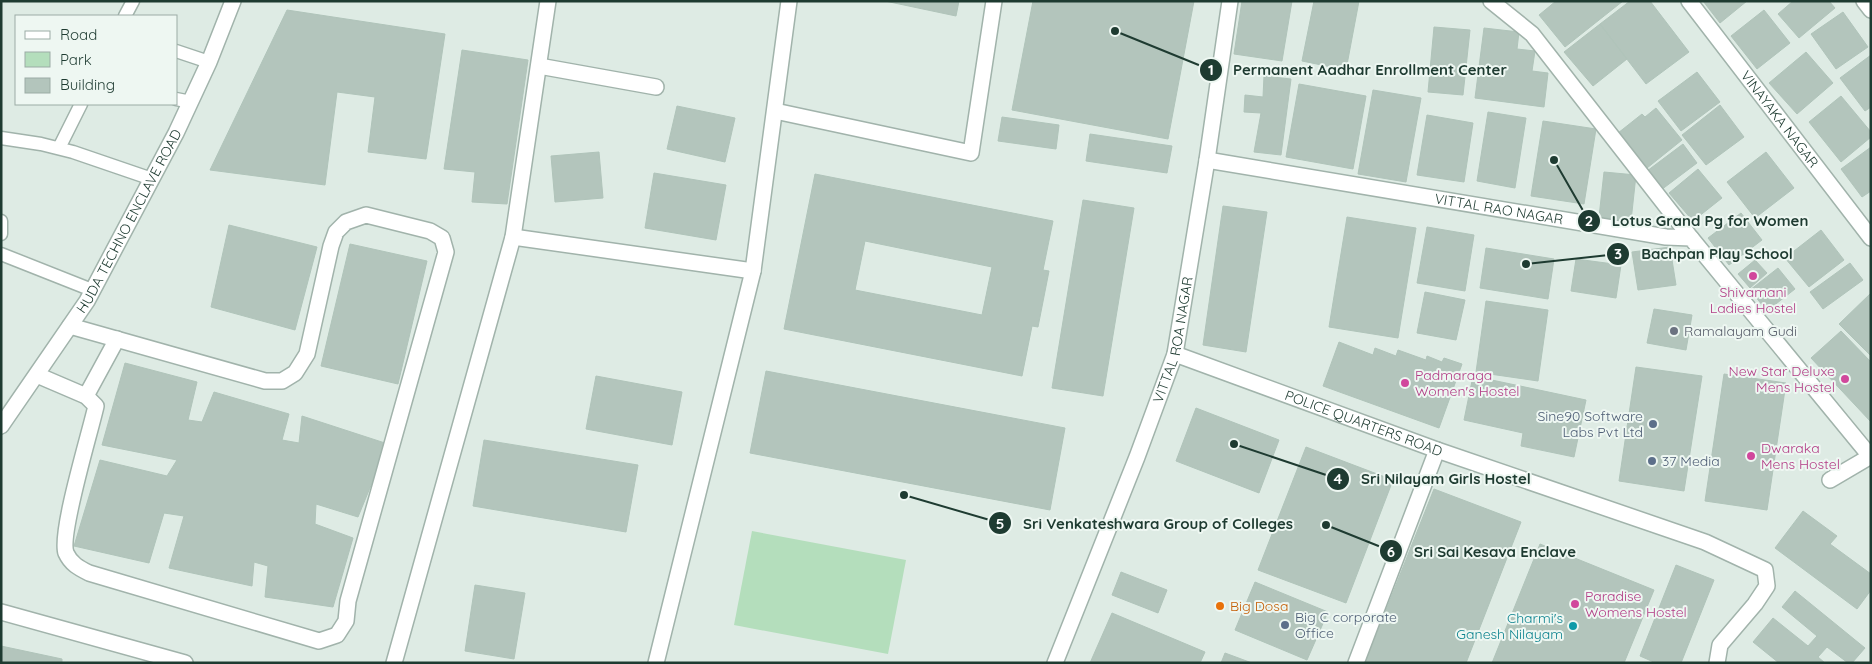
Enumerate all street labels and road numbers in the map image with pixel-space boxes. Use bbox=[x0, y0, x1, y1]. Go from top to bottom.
street label: VINAYAKA NAGAR bbox=[1737, 67, 1823, 171]
street label: HUDA TECHNO ENCLAVE ROAD bbox=[72, 126, 185, 317]
street label: VITTAL RAO NAGAR bbox=[1433, 189, 1565, 229]
street label: VITTAL ROA NAGAR bbox=[1149, 275, 1197, 405]
street label: POLICE QUARTERS ROAD bbox=[1282, 386, 1445, 460]

